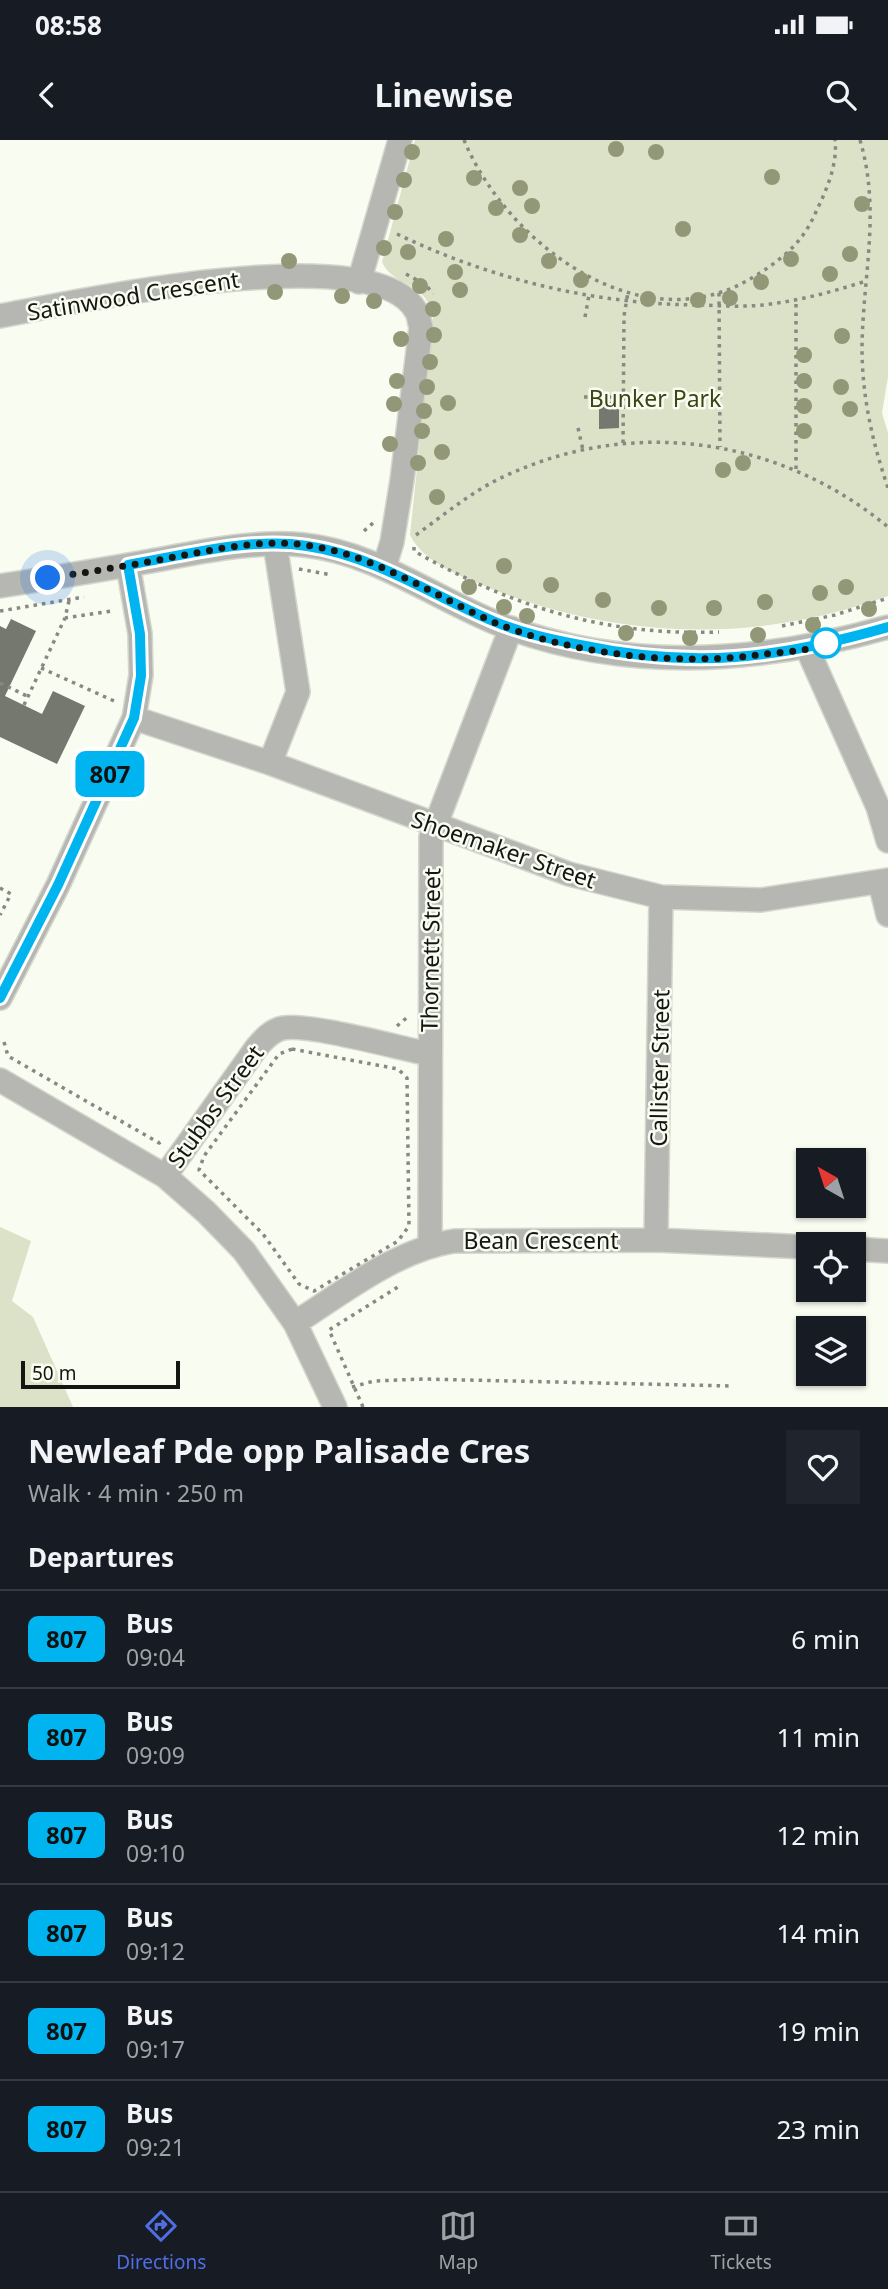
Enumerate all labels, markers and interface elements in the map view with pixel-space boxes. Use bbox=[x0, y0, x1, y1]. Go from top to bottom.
text: 08:58 bbox=[35, 7, 102, 43]
text: Linewise bbox=[375, 73, 513, 116]
icon: back bbox=[28, 76, 66, 114]
icon: search bbox=[822, 76, 860, 114]
street label: Satinwood Crescent bbox=[25, 262, 241, 328]
park label: Bunker Park bbox=[589, 382, 722, 414]
your location bbox=[30, 560, 65, 595]
unlabelled marker bbox=[811, 628, 841, 658]
line badge: 807 bbox=[70, 751, 150, 797]
text: 807 bbox=[89, 757, 131, 790]
street label: Shoemaker Street bbox=[408, 802, 600, 896]
street label: Thornett Street bbox=[413, 868, 447, 1032]
street label: Callister Street bbox=[642, 989, 676, 1147]
street label: Stubbs Street bbox=[160, 1038, 270, 1174]
north arrow bbox=[796, 1148, 866, 1218]
map controls bbox=[796, 1148, 866, 1386]
street label: Bean Crescent bbox=[463, 1224, 619, 1256]
button: locate bbox=[796, 1232, 866, 1302]
button: layers bbox=[796, 1316, 866, 1386]
scale bar bbox=[21, 1358, 180, 1390]
text: 50 m bbox=[32, 1360, 76, 1386]
text: Newleaf Pde opp Palisade Cres bbox=[28, 1428, 530, 1473]
button: heart bbox=[786, 1430, 860, 1504]
text: Walk · 4 min · 250 m bbox=[28, 1477, 244, 1509]
text: Departures bbox=[28, 1539, 174, 1575]
text: Bus bbox=[126, 1605, 173, 1641]
text: 6 min bbox=[791, 1621, 860, 1657]
text: 807 bbox=[46, 1622, 87, 1655]
text: 09:04 bbox=[126, 1641, 185, 1673]
text: Bus bbox=[126, 1703, 173, 1739]
text: 11 min bbox=[776, 1719, 860, 1755]
text: 807 bbox=[46, 1720, 87, 1753]
text: 09:09 bbox=[126, 1739, 185, 1771]
text: Bus bbox=[126, 1801, 173, 1837]
text: 12 min bbox=[776, 1817, 860, 1853]
text: 807 bbox=[46, 1818, 87, 1851]
text: 09:10 bbox=[126, 1837, 185, 1869]
text: Bus bbox=[126, 1899, 173, 1935]
text: 14 min bbox=[776, 1915, 860, 1951]
text: 807 bbox=[46, 1916, 87, 1949]
text: 09:12 bbox=[126, 1935, 185, 1967]
text: Bus bbox=[126, 1997, 173, 2033]
text: 19 min bbox=[776, 2013, 860, 2049]
text: 807 bbox=[46, 2014, 87, 2047]
text: 09:17 bbox=[126, 2033, 185, 2065]
text: Bus bbox=[126, 2095, 173, 2131]
text: 23 min bbox=[776, 2111, 860, 2147]
text: 807 bbox=[46, 2112, 87, 2145]
text: 09:21 bbox=[126, 2131, 185, 2163]
tab: Directions bbox=[116, 2207, 206, 2275]
tab: Map bbox=[439, 2207, 478, 2275]
tab: Tickets bbox=[710, 2207, 772, 2275]

